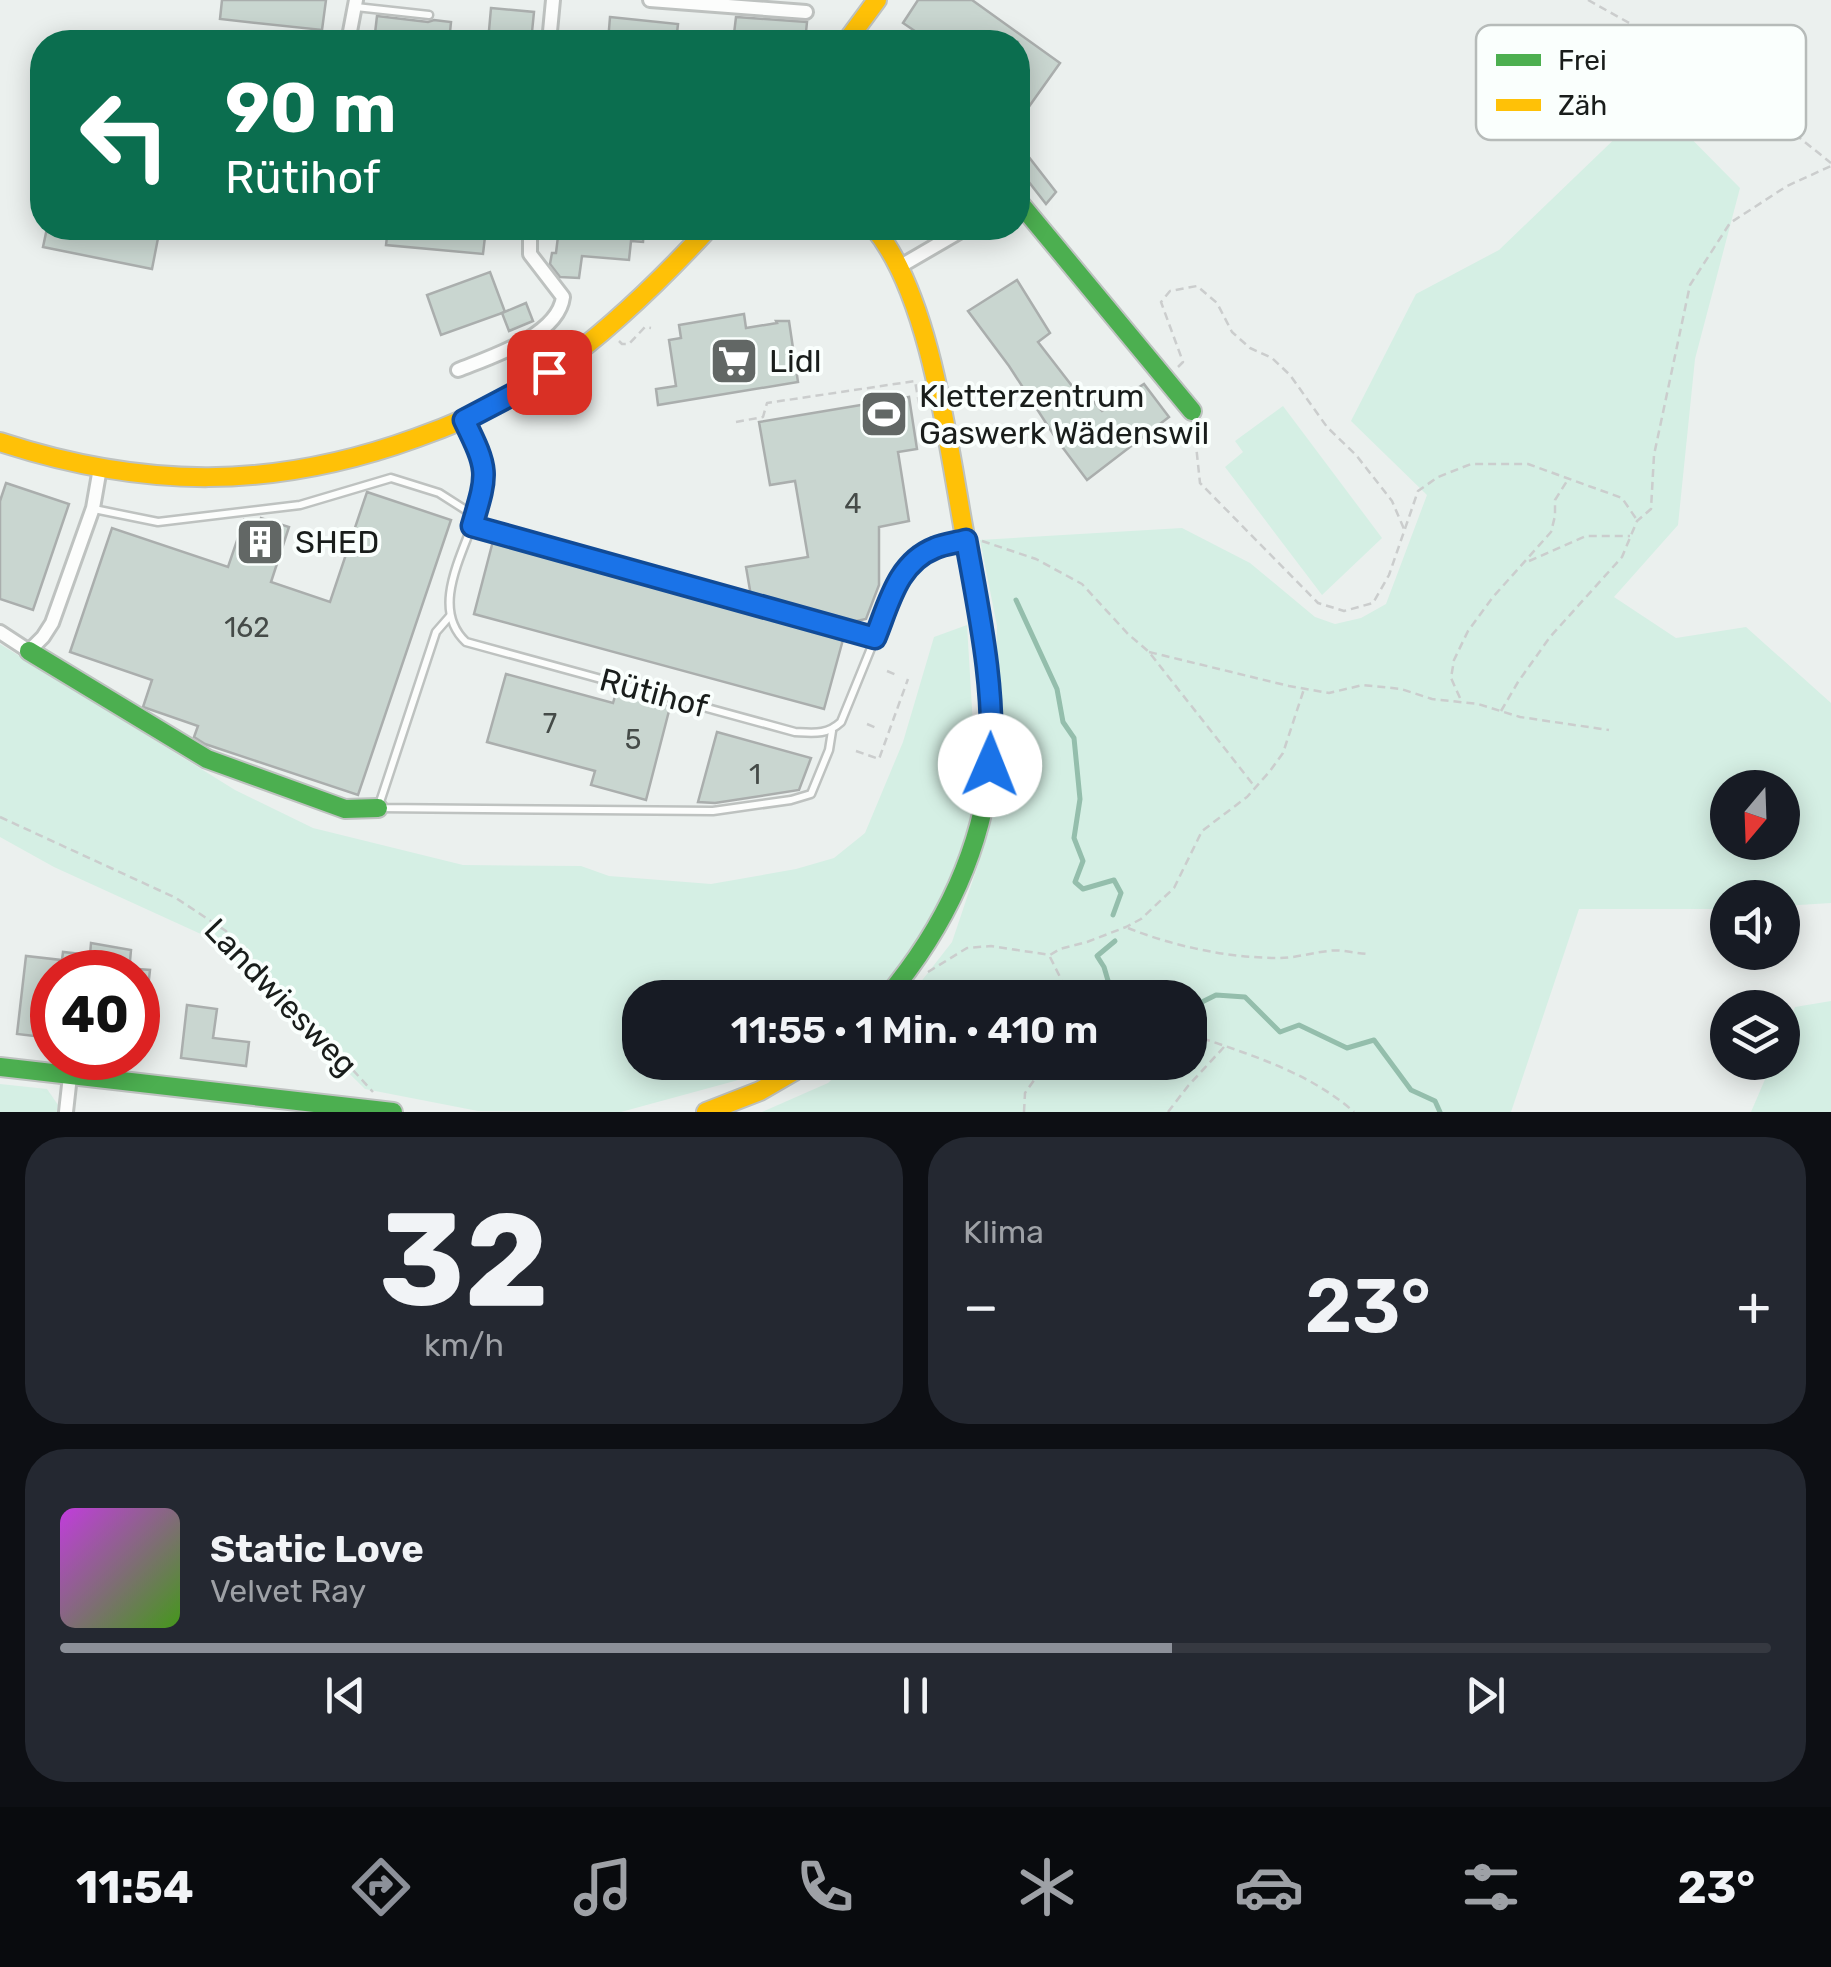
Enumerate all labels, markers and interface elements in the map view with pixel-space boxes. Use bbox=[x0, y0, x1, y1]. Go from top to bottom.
legend bbox=[1476, 25, 1806, 140]
text: Frei bbox=[1558, 44, 1607, 77]
text: 90 m bbox=[225, 67, 397, 150]
icon: left bbox=[60, 70, 190, 200]
text: Zäh bbox=[1558, 89, 1607, 122]
text: Rütihof bbox=[225, 151, 380, 204]
pin bbox=[507, 330, 592, 415]
supermarket icon: Lidl bbox=[708, 335, 760, 387]
place label: Lidl bbox=[769, 342, 822, 380]
icon: arrive bbox=[522, 345, 577, 400]
place label: Kletterzentrum Gaswerk Wädenswil bbox=[919, 377, 1209, 452]
sports icon: Kletterzentrum Gaswerk Wädenswil bbox=[858, 388, 910, 440]
house number: 4 bbox=[844, 487, 862, 520]
building icon: SHED bbox=[234, 516, 286, 568]
place label: SHED bbox=[295, 523, 379, 561]
house number: 162 bbox=[224, 611, 270, 644]
street label: Rütihof bbox=[596, 660, 713, 726]
house number: 7 bbox=[543, 707, 557, 740]
position arrow bbox=[938, 713, 1042, 817]
house number: 5 bbox=[625, 723, 641, 756]
house number: 1 bbox=[749, 758, 761, 791]
north arrow bbox=[1710, 770, 1800, 860]
map controls bbox=[1710, 770, 1800, 1080]
button: sound bbox=[1710, 880, 1800, 970]
street label: Landwiesweg bbox=[197, 911, 365, 1083]
speed limit sign: 40 bbox=[30, 950, 160, 1080]
button: layers bbox=[1710, 990, 1800, 1080]
text: 11:55 · 1 Min. · 410 m bbox=[731, 1007, 1098, 1053]
text: 32 bbox=[379, 1183, 549, 1338]
text: Klima bbox=[963, 1213, 1044, 1251]
text: 23° bbox=[1305, 1262, 1431, 1351]
text: − bbox=[963, 1274, 999, 1339]
text: + bbox=[1737, 1274, 1771, 1339]
text: km/h bbox=[424, 1326, 504, 1364]
text: Static Love bbox=[210, 1526, 424, 1572]
text: Velvet Ray bbox=[210, 1572, 366, 1610]
icon: previous bbox=[318, 1668, 373, 1723]
icon: pause bbox=[888, 1668, 943, 1723]
icon: next bbox=[1458, 1668, 1513, 1723]
icon: directions bbox=[346, 1852, 416, 1922]
icon: music bbox=[568, 1852, 638, 1922]
icon: phone bbox=[790, 1852, 860, 1922]
icon: climate bbox=[1012, 1852, 1082, 1922]
icon: car bbox=[1234, 1852, 1304, 1922]
icon: filters bbox=[1456, 1852, 1526, 1922]
text: 11:54 bbox=[76, 1861, 194, 1914]
text: 23° bbox=[1678, 1861, 1755, 1914]

